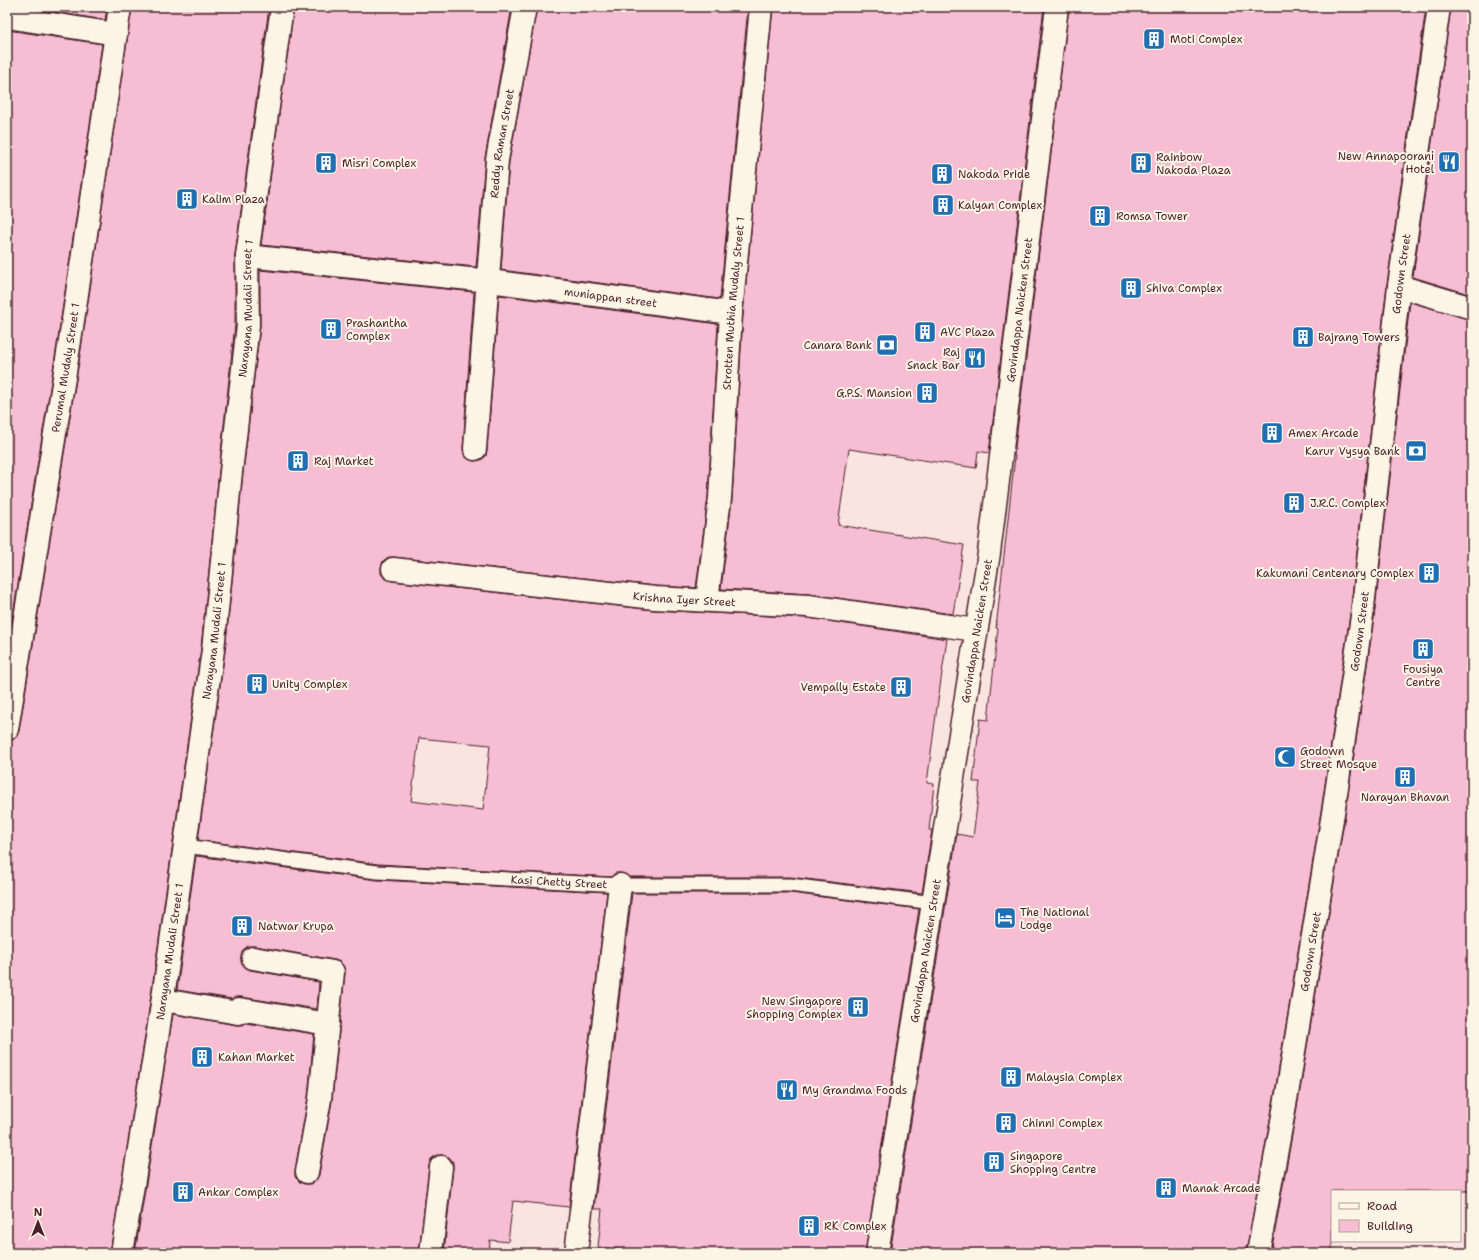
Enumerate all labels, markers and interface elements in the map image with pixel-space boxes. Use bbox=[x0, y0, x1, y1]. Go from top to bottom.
building icon: Moti Complex bbox=[1141, 26, 1167, 52]
place label: Moti Complex bbox=[1170, 32, 1243, 47]
street label: Reddy Raman Street bbox=[487, 87, 518, 199]
place label: New Annapoorani Hotel bbox=[1338, 149, 1435, 177]
restaurant icon: New Annapoorani Hotel bbox=[1436, 149, 1462, 175]
building icon: Misri Complex bbox=[313, 150, 339, 176]
building icon: Rainbow Nakoda Plaza bbox=[1128, 150, 1154, 176]
place label: Rainbow Nakoda Plaza bbox=[1156, 150, 1231, 178]
place label: Misri Complex bbox=[342, 156, 417, 171]
building icon: Nakoda Pride bbox=[929, 161, 955, 187]
place label: Nakoda Pride bbox=[958, 167, 1030, 182]
building icon: Kalim Plaza bbox=[174, 186, 200, 212]
place label: Kalim Plaza bbox=[202, 192, 265, 207]
building icon: Kalyan Complex bbox=[930, 192, 956, 218]
place label: Kalyan Complex bbox=[958, 198, 1042, 213]
building icon: Romsa Tower bbox=[1087, 203, 1113, 229]
place label: Romsa Tower bbox=[1116, 209, 1188, 224]
street label: Strotten Muthia Mudaly Street 1 bbox=[719, 216, 748, 390]
street label: Godown Street bbox=[1389, 233, 1414, 315]
street label: Govindappa Naicken Street bbox=[1003, 237, 1036, 383]
street label: Narayana Mudali Street 1 bbox=[235, 239, 257, 378]
building icon: Shiva Complex bbox=[1118, 275, 1144, 301]
place label: Shiva Complex bbox=[1146, 281, 1222, 296]
street label: muniappan street bbox=[563, 284, 658, 311]
street label: Perumal Mudaly Street 1 bbox=[48, 302, 84, 434]
building icon: Prashantha Complex bbox=[318, 316, 344, 342]
place label: Prashantha Complex bbox=[346, 316, 407, 344]
building icon: AVC Plaza bbox=[912, 319, 938, 345]
building icon: Bajrang Towers bbox=[1290, 324, 1316, 350]
place label: AVC Plaza bbox=[940, 325, 995, 340]
place label: Bajrang Towers bbox=[1318, 330, 1400, 345]
bank icon: Canara Bank bbox=[874, 332, 900, 358]
place label: Canara Bank bbox=[804, 338, 872, 353]
place label: Raj Snack Bar bbox=[907, 345, 960, 373]
restaurant icon: Raj Snack Bar bbox=[962, 345, 988, 371]
building icon: G.P.S. Mansion bbox=[914, 380, 940, 406]
place label: G.P.S. Mansion bbox=[836, 386, 912, 401]
building icon: Amex Arcade bbox=[1259, 420, 1285, 446]
place label: Amex Arcade bbox=[1288, 426, 1359, 441]
bank icon: Karur Vysya Bank bbox=[1403, 438, 1429, 464]
place label: Karur Vysya Bank bbox=[1305, 444, 1400, 459]
building icon: Raj Market bbox=[285, 448, 311, 474]
place label: Raj Market bbox=[314, 454, 374, 469]
building icon: J.R.C. Complex bbox=[1281, 490, 1307, 516]
place label: J.R.C. Complex bbox=[1310, 496, 1386, 511]
street label: Govindappa Naicken Street bbox=[958, 558, 996, 704]
building icon: Kakumani Centenary Complex bbox=[1416, 560, 1442, 586]
street label: Narayana Mudali Street 1 bbox=[199, 562, 230, 700]
place label: Kakumani Centenary Complex bbox=[1256, 566, 1414, 581]
street label: Krishna Iyer Street bbox=[632, 589, 736, 610]
street label: Godown Street bbox=[1347, 590, 1373, 672]
building icon: Fousiya Centre bbox=[1410, 636, 1436, 662]
place label: Fousiya Centre bbox=[1403, 662, 1443, 690]
building icon: Unity Complex bbox=[244, 671, 270, 697]
building icon: Vempally Estate bbox=[888, 674, 914, 700]
place label: Unity Complex bbox=[272, 677, 348, 692]
place label: Vempally Estate bbox=[801, 680, 886, 695]
mosque icon: Godown Street Mosque bbox=[1272, 744, 1298, 770]
place label: Godown Street Mosque bbox=[1300, 744, 1377, 772]
building icon: Narayan Bhavan bbox=[1392, 764, 1418, 790]
place label: Narayan Bhavan bbox=[1361, 790, 1450, 805]
street label: Kasi Chetty Street bbox=[510, 872, 608, 892]
street label: Govindappa Naicken Street bbox=[907, 878, 945, 1024]
street label: Narayana Mudali Street 1 bbox=[153, 882, 187, 1021]
hotel icon: The National Lodge bbox=[992, 905, 1018, 931]
place label: The National Lodge bbox=[1020, 905, 1090, 933]
street label: Godown Street bbox=[1297, 910, 1325, 993]
building icon: Natwar Krupa bbox=[229, 913, 255, 939]
place label: Natwar Krupa bbox=[258, 919, 334, 934]
place label: New Singapore Shopping Complex bbox=[746, 994, 842, 1022]
building icon: New Singapore Shopping Complex bbox=[845, 994, 871, 1020]
building icon: Kahan Market bbox=[189, 1044, 215, 1070]
place label: Kahan Market bbox=[218, 1050, 295, 1065]
building icon: Malaysia Complex bbox=[998, 1064, 1024, 1090]
place label: Malaysia Complex bbox=[1026, 1070, 1122, 1085]
restaurant icon: My Grandma Foods bbox=[774, 1077, 800, 1103]
place label: My Grandma Foods bbox=[802, 1083, 907, 1098]
building icon: Chinni Complex bbox=[993, 1110, 1019, 1136]
place label: Chinni Complex bbox=[1022, 1116, 1103, 1131]
building icon: Singapore Shopping Centre bbox=[981, 1149, 1007, 1175]
place label: Singapore Shopping Centre bbox=[1010, 1149, 1097, 1177]
building icon: Manak Arcade bbox=[1153, 1175, 1179, 1201]
building icon: Ankar Complex bbox=[170, 1179, 196, 1205]
place label: Manak Arcade bbox=[1182, 1181, 1261, 1196]
place label: Ankar Complex bbox=[198, 1185, 278, 1200]
legend bbox=[1331, 1190, 1461, 1242]
text: Road bbox=[1367, 1198, 1398, 1214]
north arrow bbox=[18, 1202, 58, 1242]
text: N bbox=[34, 1205, 43, 1220]
building icon: RK Complex bbox=[796, 1213, 822, 1239]
text: Building bbox=[1367, 1218, 1413, 1234]
place label: RK Complex bbox=[824, 1219, 887, 1234]

